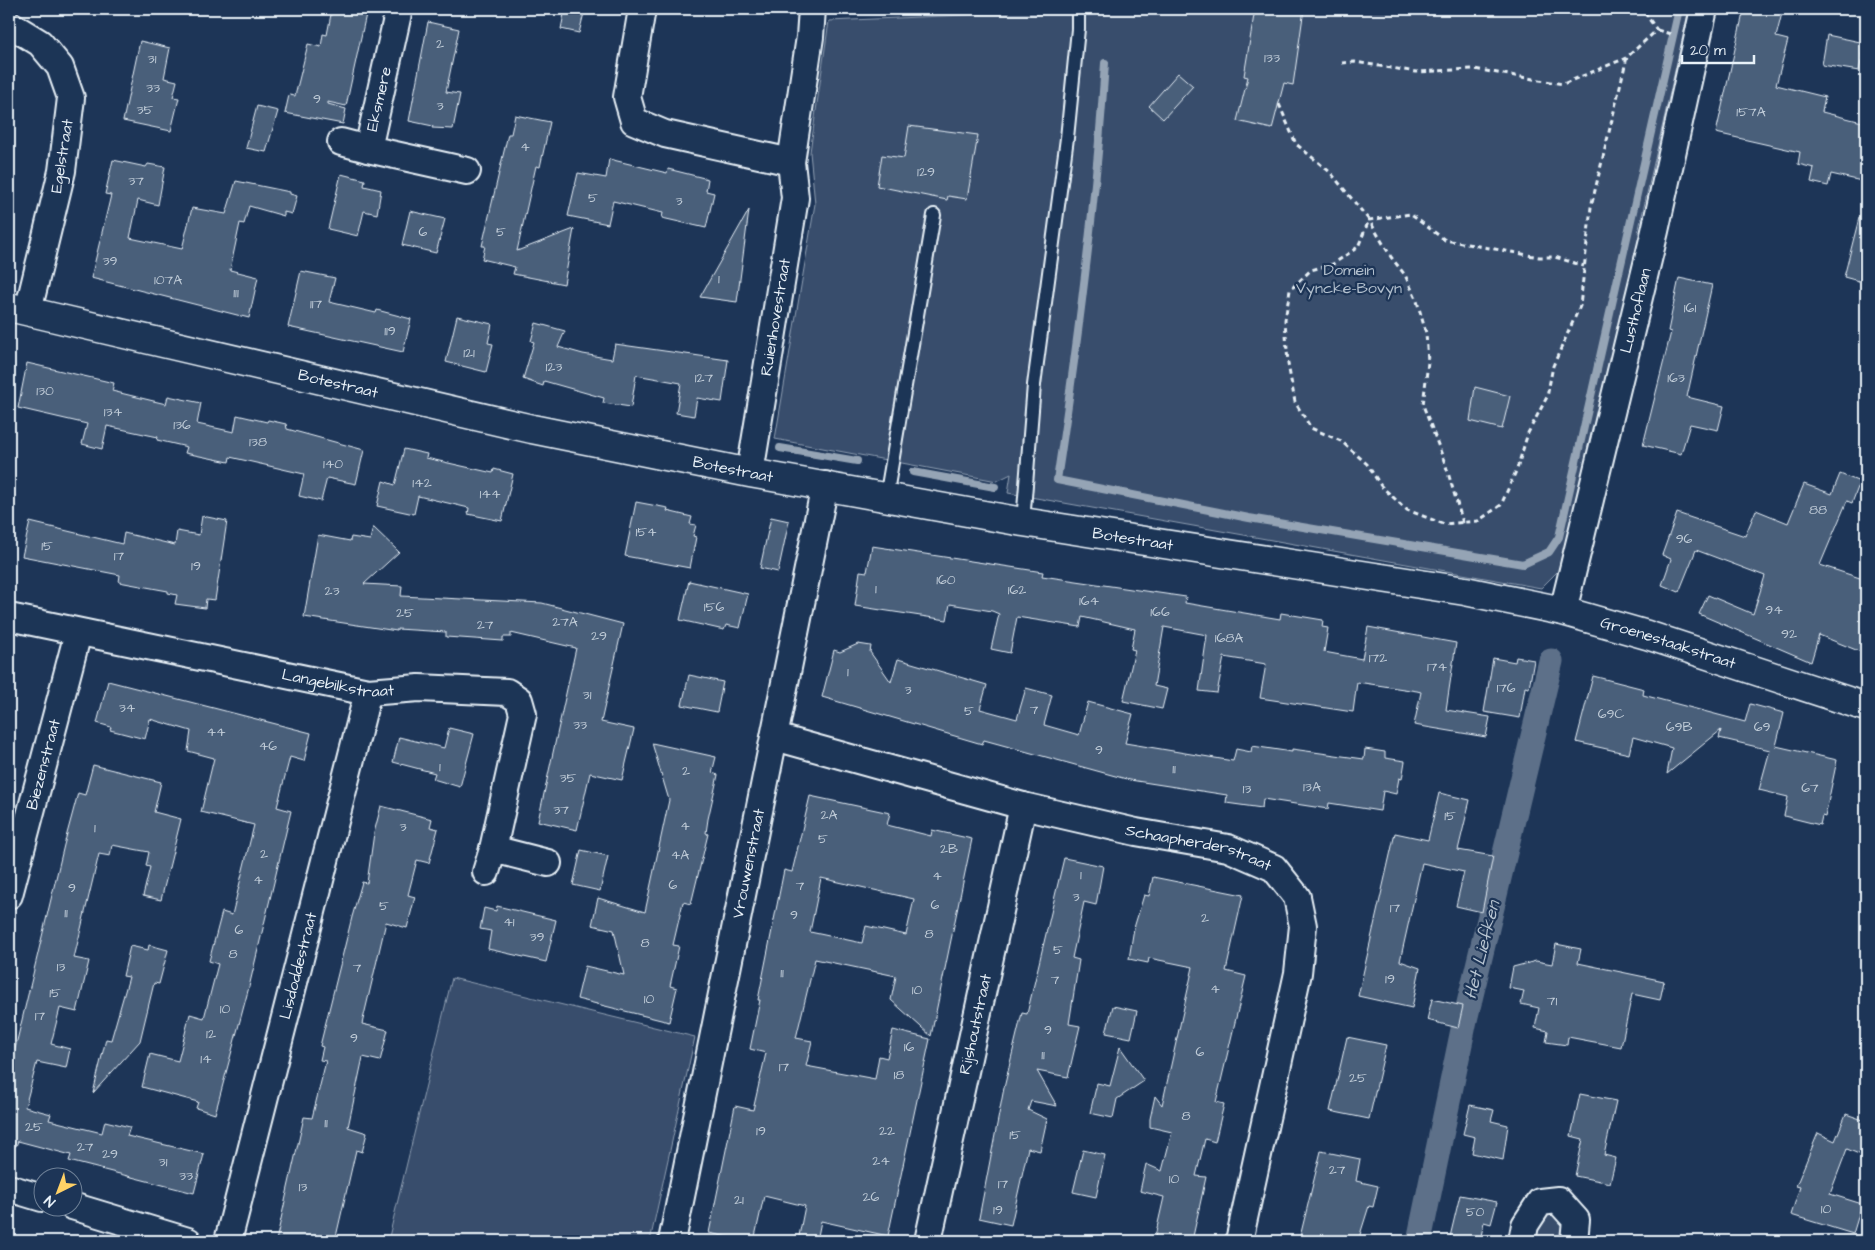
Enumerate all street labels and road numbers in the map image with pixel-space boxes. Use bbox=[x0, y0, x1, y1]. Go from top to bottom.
street label: Eksmere bbox=[361, 64, 397, 134]
street label: Egelstraat bbox=[45, 117, 80, 195]
street label: Ruienhovestraat bbox=[755, 256, 796, 377]
street label: Lusthoflaan bbox=[1615, 266, 1657, 356]
street label: Botestraat bbox=[296, 364, 381, 404]
street label: Botestraat bbox=[691, 451, 775, 488]
street label: Botestraat bbox=[1091, 522, 1175, 556]
street label: Groenestaakstraat bbox=[1598, 611, 1739, 675]
street label: Langebilkstraat bbox=[280, 663, 396, 704]
street label: Biezenstraat bbox=[21, 716, 66, 812]
street label: Vrouwenstraat bbox=[727, 806, 770, 921]
street label: Schaapherderstraat bbox=[1123, 819, 1276, 877]
street label: Lisdoddestraat bbox=[274, 909, 323, 1022]
street label: Rijshoutstraat bbox=[954, 971, 997, 1076]

